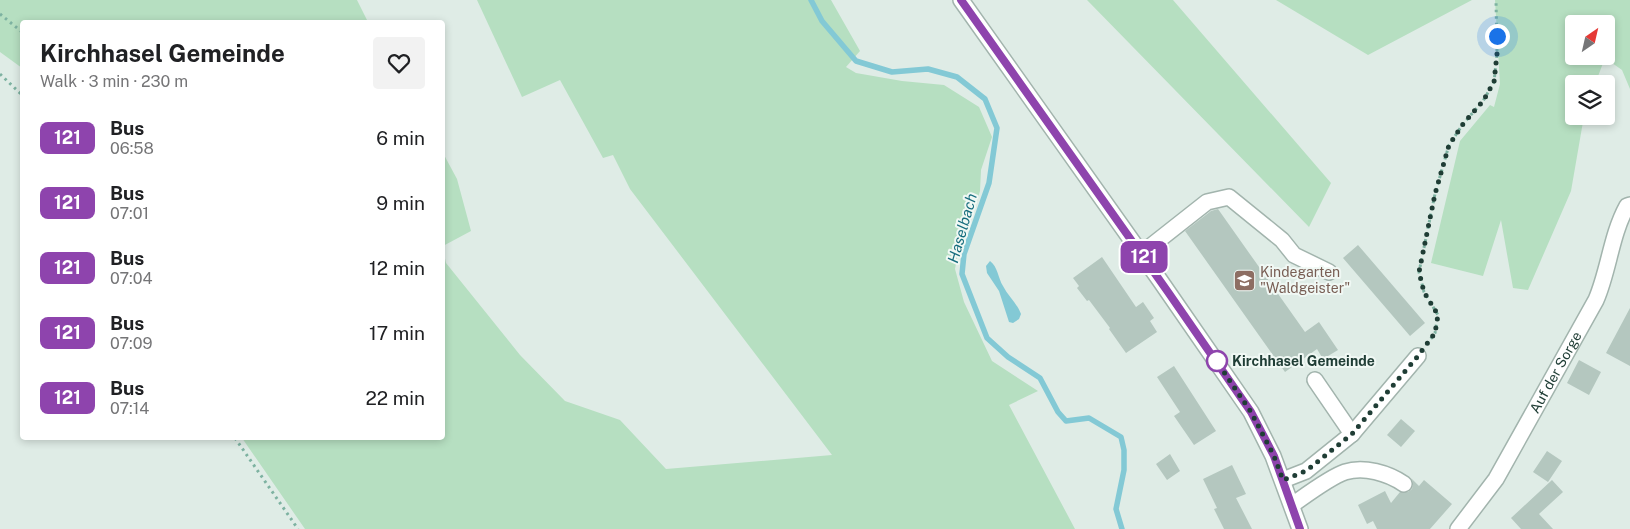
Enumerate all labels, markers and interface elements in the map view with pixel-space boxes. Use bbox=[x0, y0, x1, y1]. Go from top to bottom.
north arrow bbox=[1565, 15, 1615, 65]
map controls bbox=[1565, 15, 1615, 125]
your location bbox=[1485, 24, 1510, 49]
button: heart bbox=[373, 37, 425, 89]
text: Kirchhasel Gemeinde bbox=[40, 39, 285, 67]
text: Walk · 3 min · 230 m bbox=[40, 72, 188, 91]
button: layers bbox=[1565, 75, 1615, 125]
text: Bus bbox=[110, 117, 144, 139]
text: 121 bbox=[54, 127, 81, 148]
text: 6 min bbox=[376, 127, 425, 149]
text: 06:58 bbox=[110, 139, 154, 158]
text: Bus bbox=[110, 182, 144, 204]
water label: Haselbach bbox=[944, 191, 980, 265]
text: 121 bbox=[54, 192, 81, 213]
text: 9 min bbox=[376, 192, 425, 214]
text: 07:01 bbox=[110, 204, 149, 223]
line badge: 121 bbox=[1115, 241, 1173, 273]
text: 121 bbox=[1131, 246, 1157, 267]
text: Bus bbox=[110, 247, 144, 269]
text: 121 bbox=[54, 257, 81, 278]
text: 12 min bbox=[369, 257, 425, 279]
place label: Kindegarten "Waldgeister" bbox=[1260, 264, 1350, 296]
school or university icon: Kindegarten "Waldgeister" bbox=[1232, 268, 1256, 292]
text: 07:04 bbox=[110, 269, 153, 288]
text: Bus bbox=[110, 312, 144, 334]
text: 121 bbox=[54, 322, 81, 343]
text: 17 min bbox=[369, 322, 425, 344]
street label: Auf der Sorge bbox=[1526, 329, 1585, 416]
text: 07:09 bbox=[110, 334, 152, 353]
marker: Kirchhasel Gemeinde bbox=[1206, 350, 1228, 372]
place label: Kirchhasel Gemeinde bbox=[1232, 353, 1375, 369]
text: Bus bbox=[110, 377, 144, 399]
text: 121 bbox=[54, 387, 81, 408]
text: 22 min bbox=[366, 387, 425, 409]
text: 07:14 bbox=[110, 399, 149, 418]

